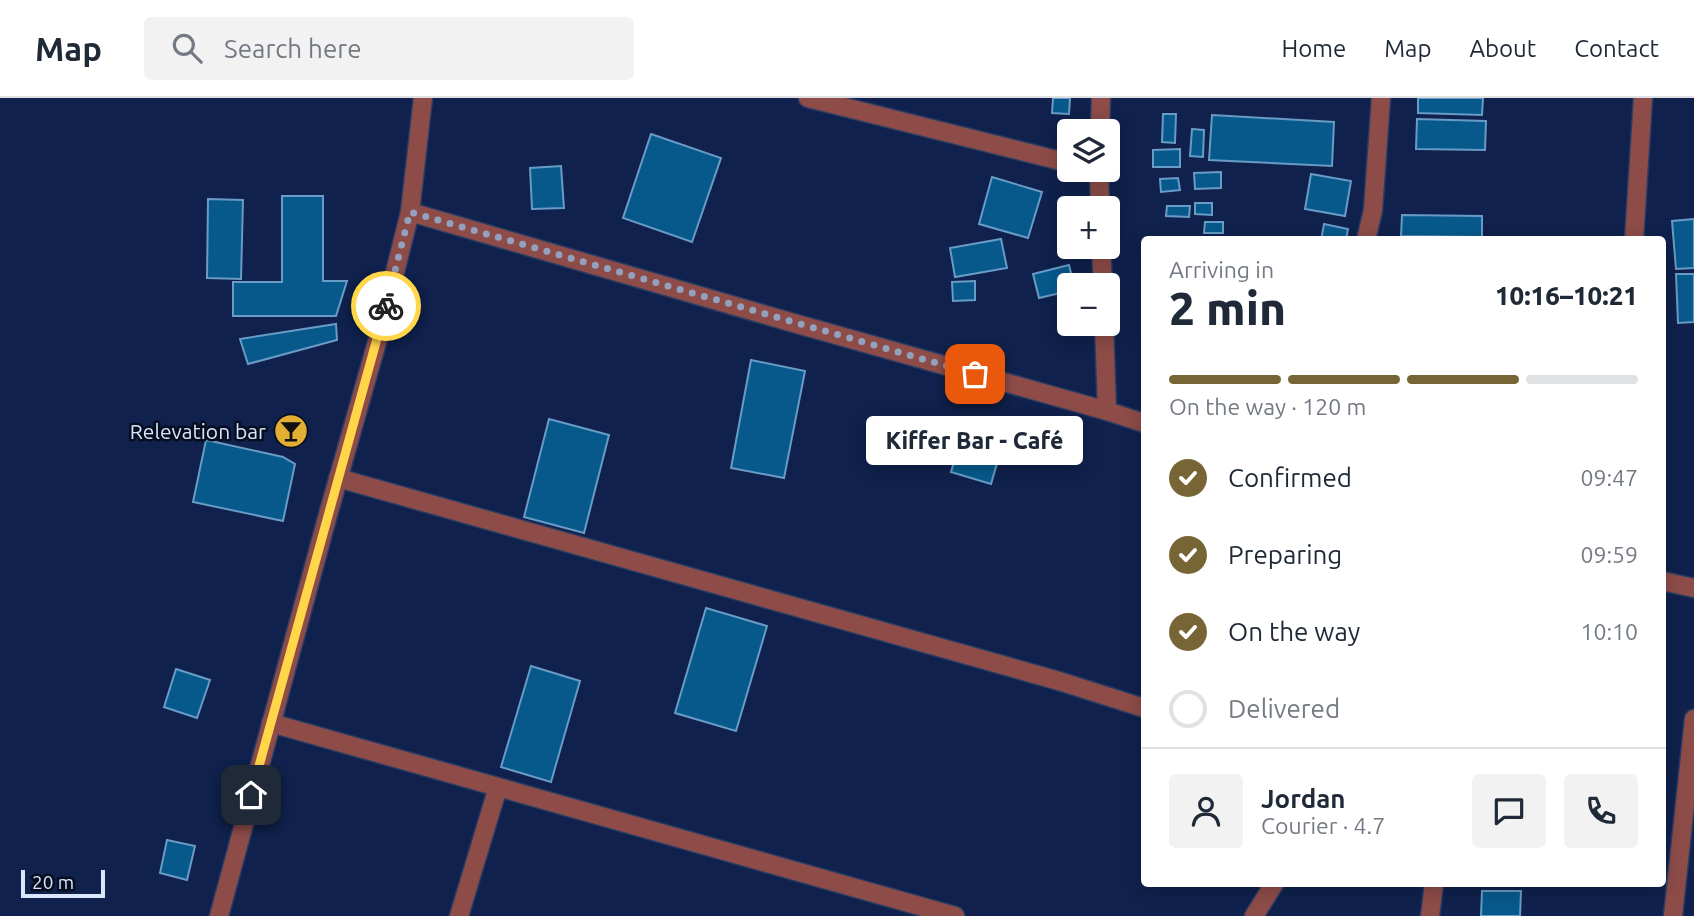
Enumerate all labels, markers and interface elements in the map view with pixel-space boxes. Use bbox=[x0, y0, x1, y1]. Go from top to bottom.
search box bbox=[144, 17, 634, 80]
icon: search bbox=[168, 29, 206, 67]
text: Map bbox=[35, 30, 102, 67]
text: Search here bbox=[224, 34, 362, 63]
text: Home bbox=[1281, 35, 1346, 62]
text: Map bbox=[1384, 35, 1431, 62]
text: About bbox=[1469, 35, 1536, 62]
text: Contact bbox=[1574, 35, 1659, 62]
map controls bbox=[1057, 119, 1120, 336]
button: layers bbox=[1057, 119, 1120, 182]
button: + bbox=[1057, 196, 1120, 259]
text: Arriving in bbox=[1169, 257, 1274, 282]
courier bbox=[351, 271, 421, 341]
button: − bbox=[1057, 273, 1120, 336]
text: 10:16–10:21 bbox=[1495, 281, 1638, 310]
text: 2 min bbox=[1169, 282, 1286, 334]
icon: bike bbox=[367, 287, 405, 325]
pin bbox=[945, 344, 1005, 404]
icon: bag bbox=[956, 355, 994, 393]
text: On the way · 120 m bbox=[1169, 394, 1366, 419]
bar icon: Relevation bar bbox=[272, 412, 310, 450]
callout: Kiffer Bar - Café bbox=[866, 416, 1084, 465]
place label: Relevation bar bbox=[130, 419, 266, 443]
text: Kiffer Bar - Café bbox=[885, 428, 1064, 453]
icon: check bbox=[1169, 459, 1207, 497]
text: Confirmed bbox=[1228, 463, 1352, 492]
text: 09:47 bbox=[1580, 465, 1638, 490]
icon: check bbox=[1169, 536, 1207, 574]
text: Preparing bbox=[1228, 540, 1342, 569]
text: 09:59 bbox=[1580, 542, 1638, 567]
icon: check bbox=[1169, 613, 1207, 651]
text: On the way bbox=[1228, 617, 1360, 646]
text: 10:10 bbox=[1580, 619, 1638, 644]
text: Delivered bbox=[1228, 694, 1340, 723]
pin bbox=[221, 765, 281, 825]
button: person bbox=[1169, 774, 1243, 848]
button: chat bbox=[1472, 774, 1546, 848]
button: phone bbox=[1564, 774, 1638, 848]
icon: home bbox=[232, 776, 270, 814]
text: Jordan bbox=[1261, 784, 1346, 813]
text: Courier · 4.7 bbox=[1261, 813, 1385, 838]
scale bar bbox=[21, 867, 105, 899]
text: 20 m bbox=[32, 871, 74, 893]

